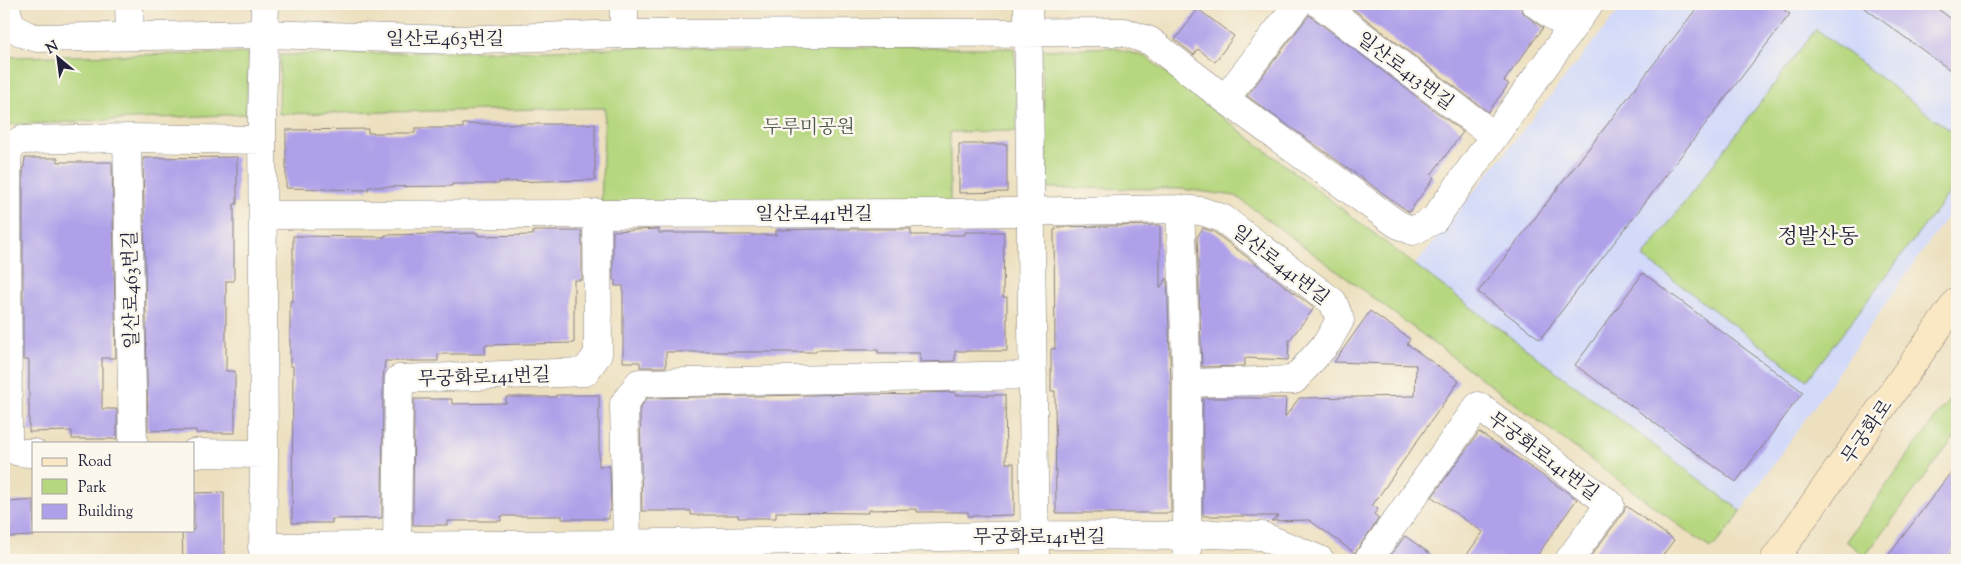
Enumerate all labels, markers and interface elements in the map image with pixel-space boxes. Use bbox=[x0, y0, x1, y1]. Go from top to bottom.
street label: 일산로413번길 bbox=[1350, 26, 1459, 118]
street label: 일산로463번길 bbox=[386, 27, 504, 54]
north arrow bbox=[32, 32, 82, 82]
text: N bbox=[43, 37, 62, 60]
park label: 두루미공원 bbox=[763, 115, 855, 142]
street label: 일산로441번길 bbox=[755, 202, 873, 229]
street label: 일산로441번길 bbox=[1225, 219, 1334, 313]
district label: 정발산동 bbox=[1777, 223, 1859, 253]
street label: 일산로463번길 bbox=[118, 231, 147, 349]
street label: 무궁화로141번길 bbox=[417, 363, 551, 394]
street label: 무궁화로 bbox=[1836, 395, 1900, 470]
street label: 무궁화로141번길 bbox=[1481, 406, 1604, 508]
legend bbox=[32, 442, 195, 532]
text: Road bbox=[78, 452, 112, 473]
text: Park bbox=[78, 478, 107, 499]
text: Building bbox=[78, 502, 133, 523]
street label: 무궁화로141번길 bbox=[973, 525, 1105, 552]

